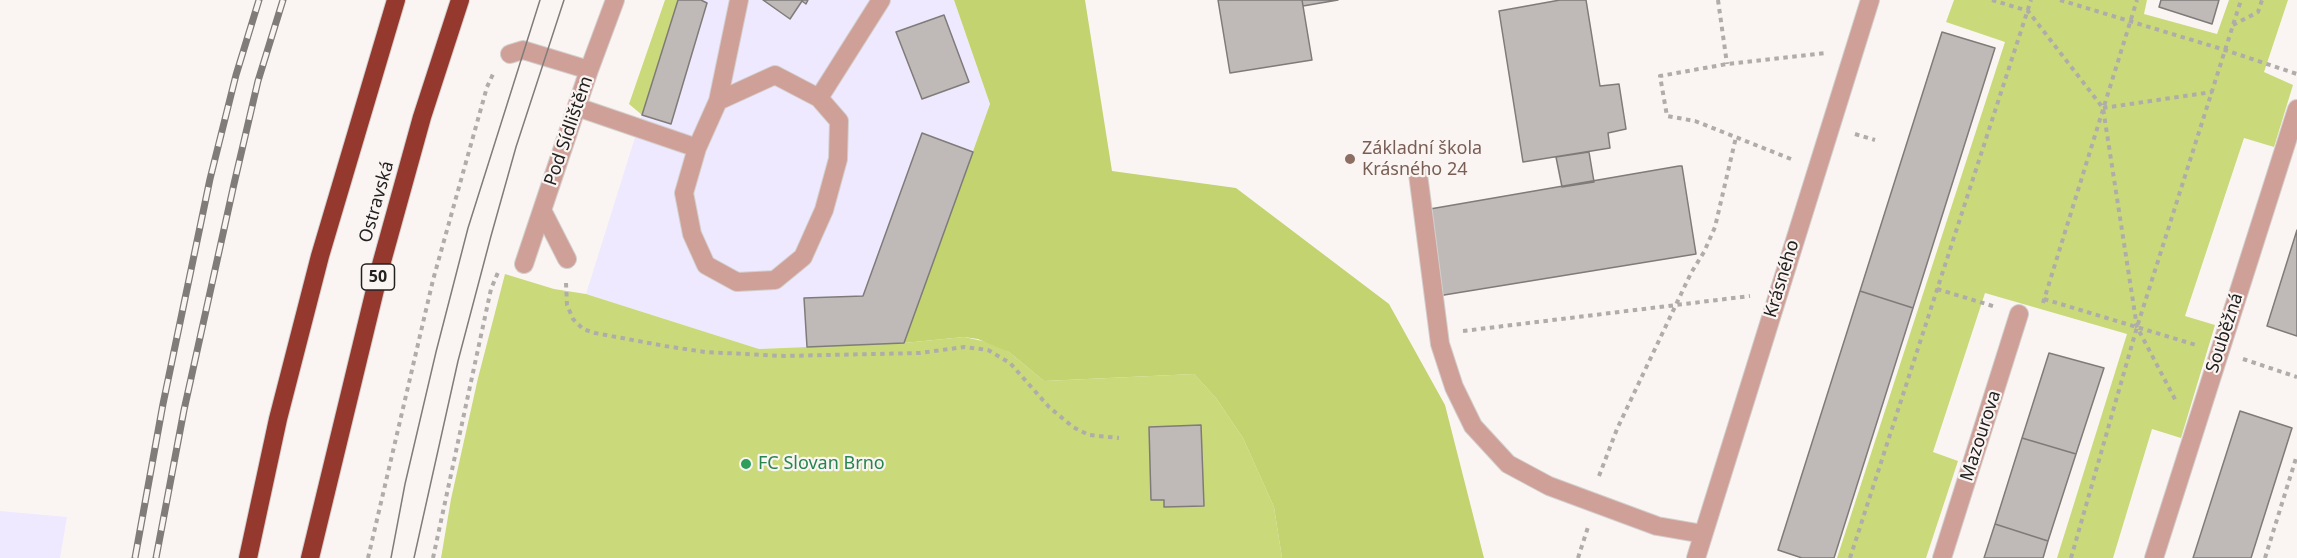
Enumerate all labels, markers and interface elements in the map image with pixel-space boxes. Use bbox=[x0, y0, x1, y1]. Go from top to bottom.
street label: Pod Sídlištěm bbox=[540, 73, 598, 189]
place label: Základní škola Krásného 24 bbox=[1362, 138, 1482, 180]
marker: Základní škola Krásného 24 bbox=[1343, 152, 1357, 166]
street label: Ostravská bbox=[355, 159, 399, 245]
street label: Krásného bbox=[1760, 237, 1804, 321]
road number: 50 bbox=[362, 264, 394, 290]
street label: Souběžná bbox=[2202, 290, 2248, 376]
street label: Mazourova bbox=[1956, 388, 2006, 484]
place label: FC Slovan Brno bbox=[758, 453, 885, 475]
marker: FC Slovan Brno bbox=[739, 457, 753, 471]

